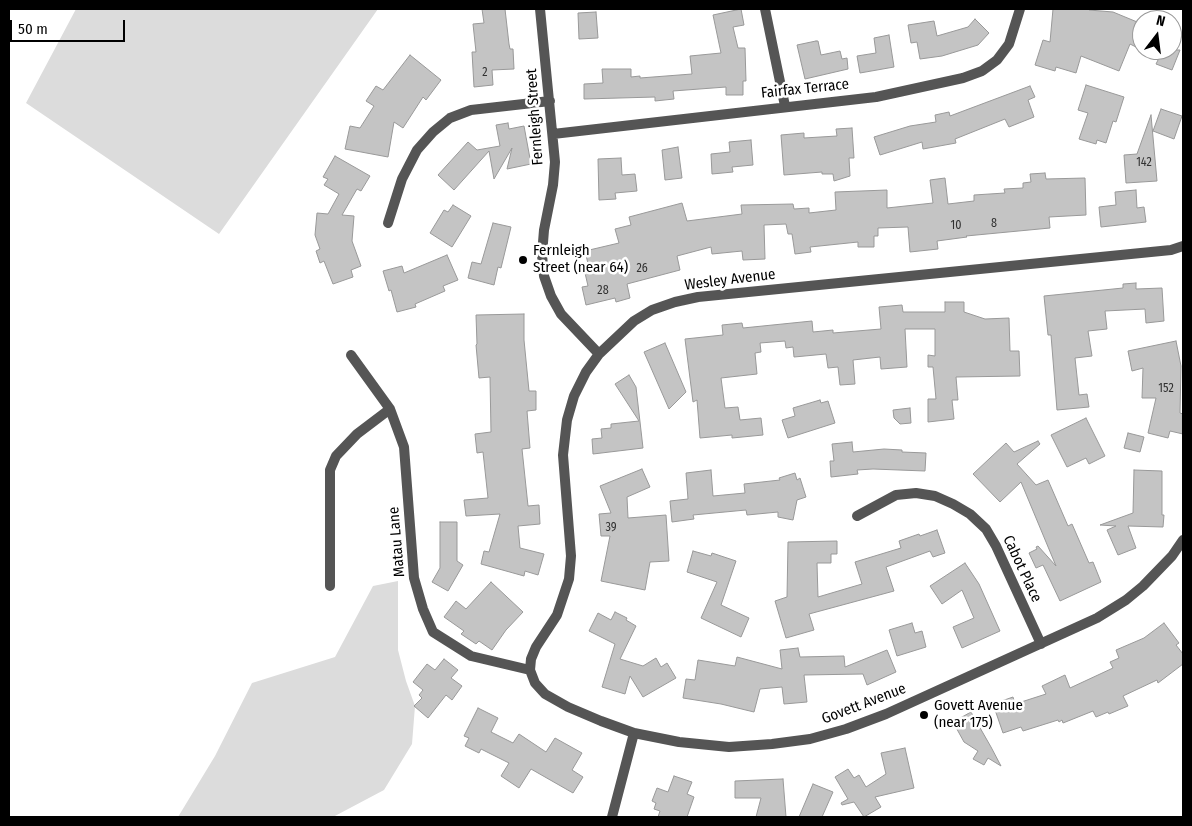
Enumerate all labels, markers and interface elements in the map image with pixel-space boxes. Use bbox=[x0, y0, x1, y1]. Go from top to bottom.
scale bar bbox=[12, 10, 128, 42]
north arrow bbox=[1132, 10, 1182, 60]
text: N bbox=[1154, 12, 1167, 30]
text: 50 m bbox=[18, 20, 48, 38]
house number: 2 bbox=[482, 66, 488, 80]
street label: Fernleigh Street bbox=[523, 68, 547, 166]
street label: Fairfax Terrace bbox=[760, 75, 850, 103]
house number: 142 bbox=[1136, 156, 1152, 170]
house number: 8 bbox=[991, 217, 997, 231]
house number: 10 bbox=[951, 219, 961, 233]
place label: Fernleigh Street (near 64) bbox=[533, 242, 628, 277]
marker: Fernleigh Street (near 64) bbox=[517, 254, 529, 266]
house number: 26 bbox=[636, 262, 648, 276]
street label: Wesley Avenue bbox=[684, 265, 776, 295]
house number: 28 bbox=[597, 284, 609, 298]
house number: 152 bbox=[1158, 382, 1174, 396]
street label: Matau Lane bbox=[385, 506, 409, 578]
house number: 39 bbox=[605, 521, 617, 535]
street label: Cabot Place bbox=[999, 533, 1045, 605]
street label: Govett Avenue bbox=[819, 680, 909, 728]
place label: Govett Avenue (near 175) bbox=[934, 697, 1023, 732]
marker: Govett Avenue (near 175) bbox=[918, 709, 930, 721]

